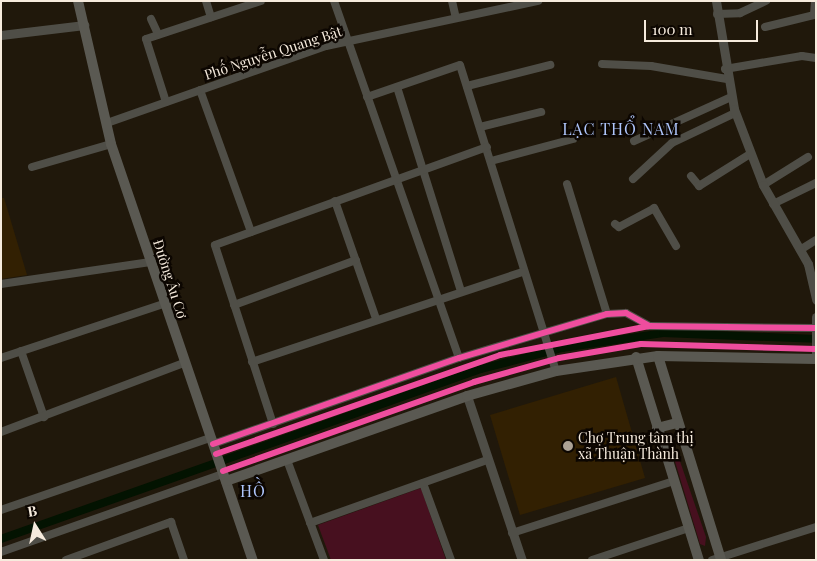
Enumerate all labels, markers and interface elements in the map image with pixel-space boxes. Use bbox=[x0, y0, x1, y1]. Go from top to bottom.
scale bar bbox=[647, 10, 761, 42]
text: 100 m bbox=[652, 19, 693, 39]
street label: Phố Nguyễn Quang Bật bbox=[202, 23, 344, 83]
district label: LẠC THỔ NAM bbox=[561, 119, 681, 139]
street label: Đường Âu Cơ bbox=[149, 237, 191, 321]
place label: Chợ Trung tâm thị xã Thuận Thành bbox=[578, 430, 694, 462]
marker: Chợ Trung tâm thị xã Thuận Thành bbox=[562, 440, 574, 452]
district label: HỒ bbox=[240, 481, 266, 501]
north arrow bbox=[10, 501, 60, 551]
text: B bbox=[26, 501, 39, 521]

